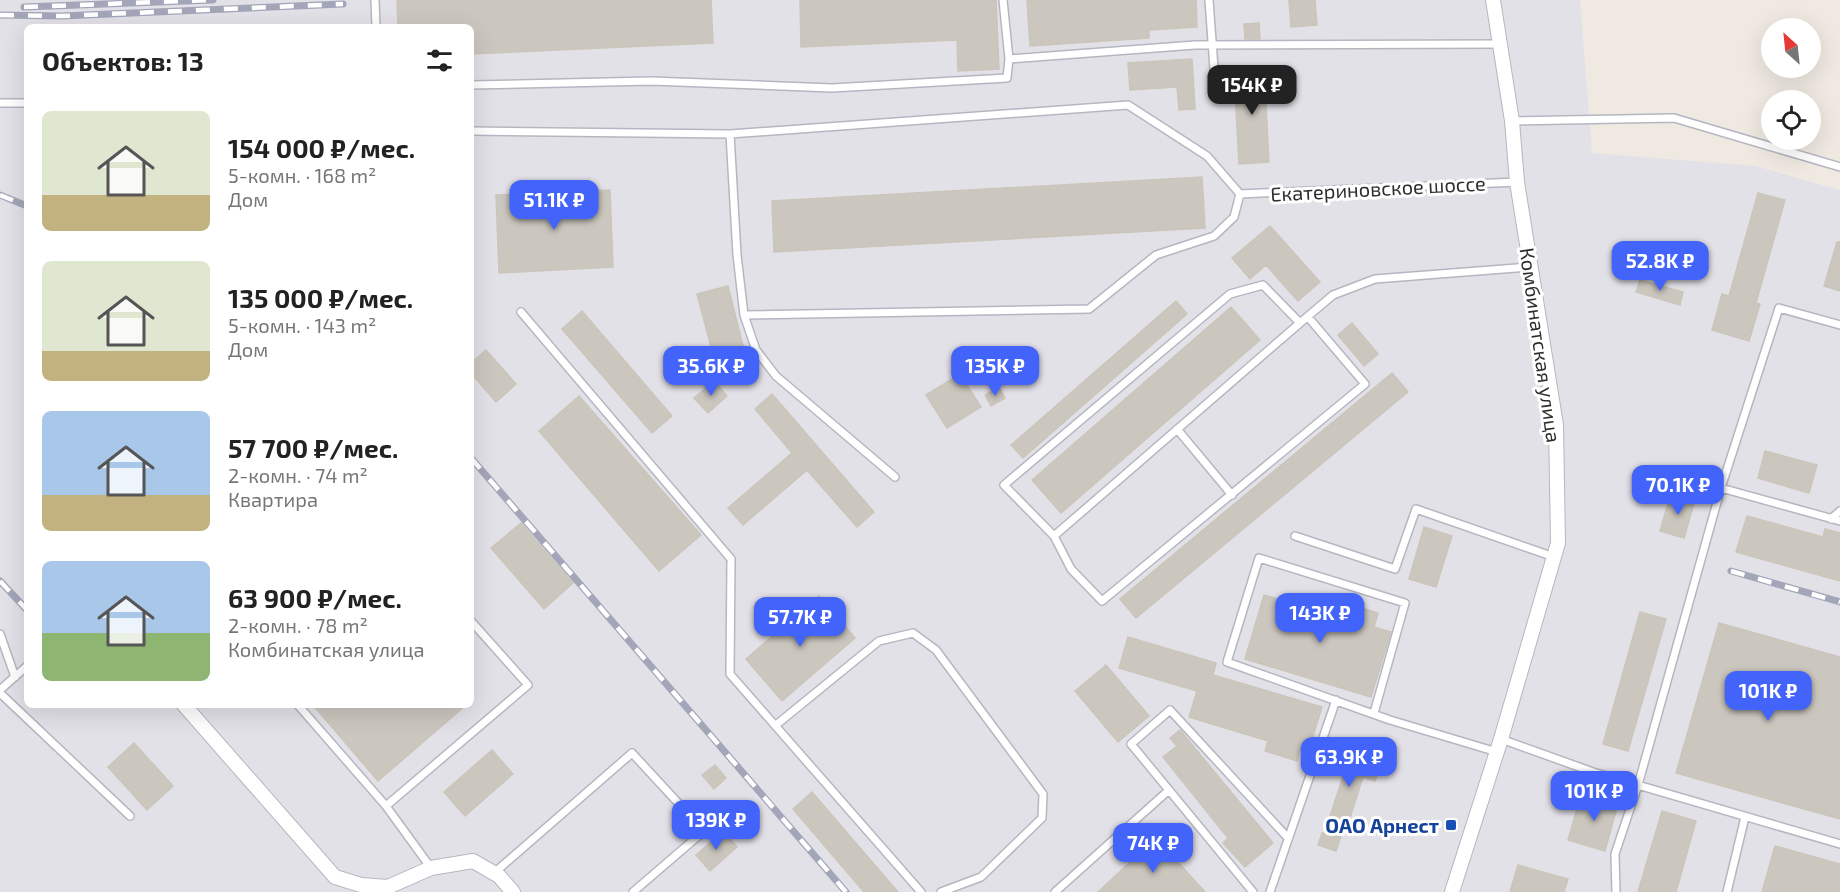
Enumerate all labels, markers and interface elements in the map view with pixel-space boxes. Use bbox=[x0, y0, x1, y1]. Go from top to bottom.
north arrow bbox=[1761, 18, 1821, 78]
map controls bbox=[1761, 18, 1821, 150]
icon: filters bbox=[423, 44, 456, 77]
text: Объектов: 13 bbox=[42, 45, 204, 76]
pin: 154K ₽ bbox=[1203, 65, 1301, 116]
text: 154K ₽ bbox=[1221, 72, 1283, 96]
button: locate bbox=[1761, 90, 1821, 150]
text: 154 000 ₽/мес. bbox=[228, 132, 415, 163]
icon: home bbox=[90, 135, 162, 207]
text: 5-комн. · 168 m² bbox=[228, 163, 376, 187]
street label: Екатериновское шоссе bbox=[1270, 170, 1486, 206]
pin: 51.1K ₽ bbox=[499, 180, 609, 231]
text: Дом bbox=[228, 187, 268, 211]
text: 51.1K ₽ bbox=[524, 187, 584, 211]
pin: 52.8K ₽ bbox=[1605, 241, 1715, 292]
street label: Комбинатская улица bbox=[1514, 246, 1567, 444]
text: 52.8K ₽ bbox=[1626, 248, 1694, 272]
text: 135 000 ₽/мес. bbox=[228, 282, 413, 313]
icon: home bbox=[90, 285, 162, 357]
text: 5-комн. · 143 m² bbox=[228, 313, 376, 337]
text: Дом bbox=[228, 337, 268, 361]
pin: 35.6K ₽ bbox=[656, 346, 766, 397]
pin: 135K ₽ bbox=[946, 346, 1044, 397]
text: 35.6K ₽ bbox=[677, 353, 745, 377]
text: 135K ₽ bbox=[965, 353, 1025, 377]
text: 57 700 ₽/мес. bbox=[228, 432, 398, 463]
icon: home bbox=[90, 435, 162, 507]
text: 2-комн. · 74 m² bbox=[228, 463, 368, 487]
pin: 70.1K ₽ bbox=[1623, 465, 1733, 516]
text: 70.1K ₽ bbox=[1646, 472, 1710, 496]
text: Квартира bbox=[228, 487, 318, 511]
text: 63 900 ₽/мес. bbox=[228, 582, 402, 613]
icon: home bbox=[90, 585, 162, 657]
pin: 143K ₽ bbox=[1271, 593, 1369, 644]
pin: 57.7K ₽ bbox=[745, 597, 855, 648]
text: 143K ₽ bbox=[1289, 600, 1351, 624]
text: 57.7K ₽ bbox=[768, 604, 832, 628]
text: 2-комн. · 78 m² bbox=[228, 613, 368, 637]
text: Комбинатская улица bbox=[228, 637, 425, 661]
pin: 101K ₽ bbox=[1719, 671, 1817, 722]
text: 101K ₽ bbox=[1739, 678, 1797, 702]
pin: 63.9K ₽ bbox=[1294, 737, 1404, 788]
text: 63.9K ₽ bbox=[1315, 744, 1383, 768]
pin: 101K ₽ bbox=[1545, 771, 1643, 822]
text: 101K ₽ bbox=[1565, 778, 1623, 802]
pin: 139K ₽ bbox=[667, 800, 765, 851]
text: 139K ₽ bbox=[686, 807, 746, 831]
place label: ОАО Арнест bbox=[1325, 813, 1439, 837]
marker: ОАО Арнест bbox=[1444, 818, 1458, 832]
pin: 74K ₽ bbox=[1111, 823, 1195, 874]
text: 74K ₽ bbox=[1127, 830, 1179, 854]

